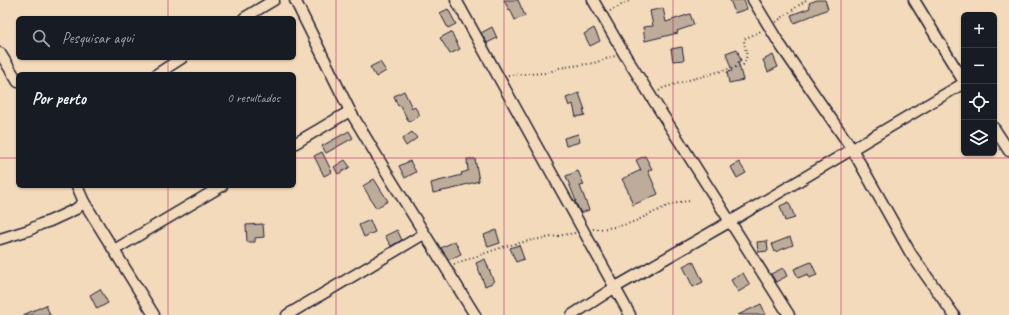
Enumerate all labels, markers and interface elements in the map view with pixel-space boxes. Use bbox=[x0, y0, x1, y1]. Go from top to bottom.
map controls bbox=[961, 12, 997, 156]
button: + bbox=[961, 12, 997, 48]
search box bbox=[16, 16, 296, 60]
icon: search bbox=[30, 27, 52, 49]
text: Pesquisar aqui bbox=[62, 29, 133, 48]
button: − bbox=[961, 48, 997, 84]
button: locate bbox=[961, 84, 997, 120]
text: Por perto bbox=[32, 88, 86, 109]
text: 0 resultados bbox=[227, 90, 280, 106]
button: layers bbox=[961, 120, 997, 156]

